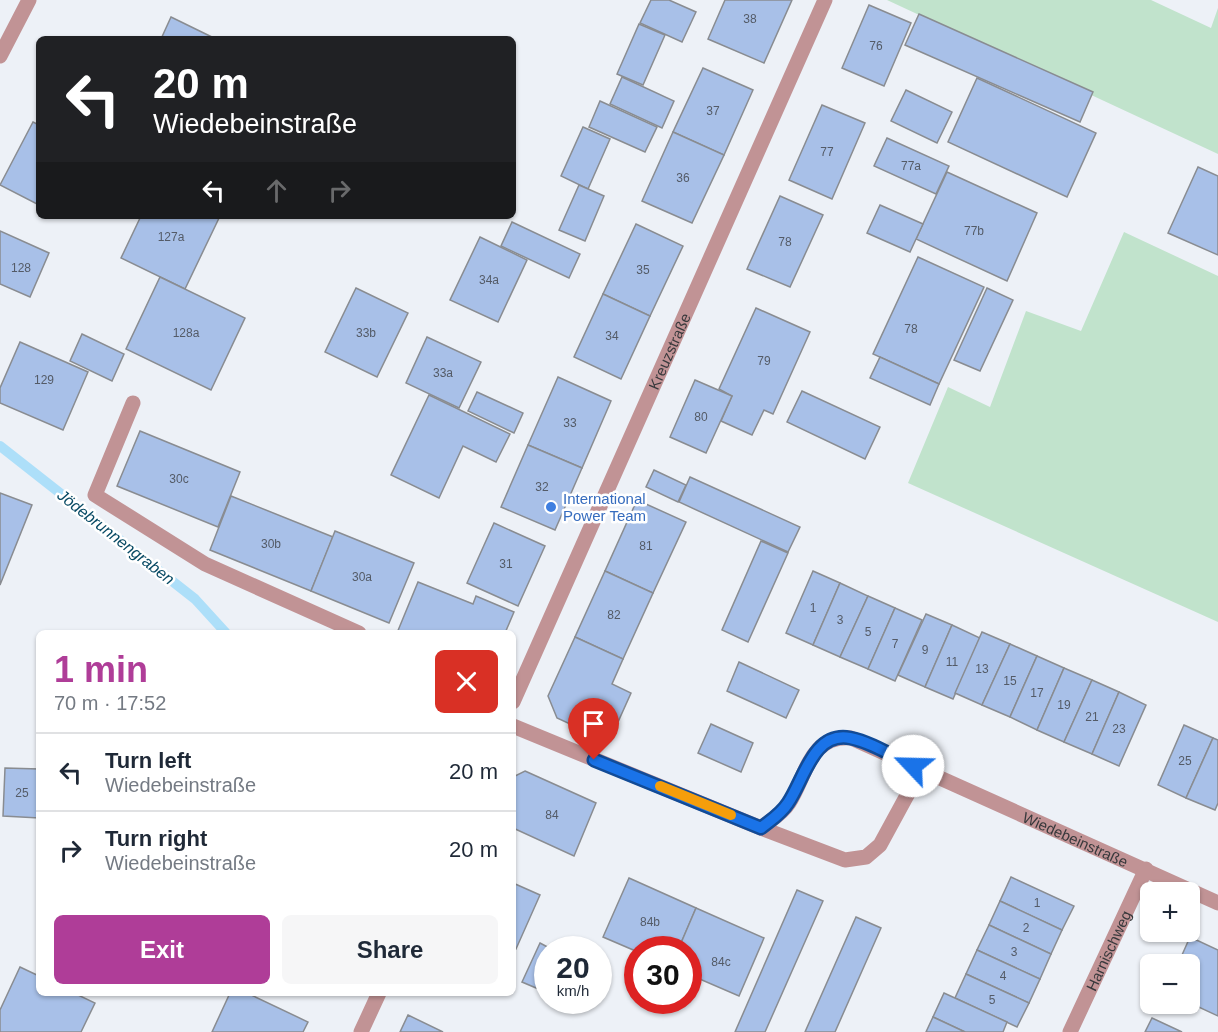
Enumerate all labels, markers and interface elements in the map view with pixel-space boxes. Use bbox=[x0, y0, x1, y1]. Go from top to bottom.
house number: 38 bbox=[743, 12, 757, 26]
house number: 76 bbox=[869, 39, 883, 53]
icon: left bbox=[54, 60, 132, 138]
text: 20 m bbox=[153, 60, 249, 107]
house number: 37 bbox=[706, 104, 720, 118]
text: Wiedebeinstraße bbox=[153, 109, 357, 139]
house number: 77 bbox=[820, 145, 834, 159]
house number: 77a bbox=[901, 159, 921, 173]
house number: 36 bbox=[676, 171, 690, 185]
icon: left bbox=[197, 174, 230, 207]
icon: ahead bbox=[260, 174, 293, 207]
icon: right bbox=[323, 174, 356, 207]
house number: 77b bbox=[964, 224, 984, 238]
house number: 127a bbox=[158, 230, 185, 244]
house number: 78 bbox=[778, 235, 792, 249]
house number: 128 bbox=[11, 261, 31, 275]
house number: 35 bbox=[636, 263, 650, 277]
house number: 34a bbox=[479, 273, 499, 287]
street label: Kreuzstraße bbox=[645, 310, 693, 392]
house number: 78 bbox=[904, 322, 918, 336]
house number: 128a bbox=[173, 326, 200, 340]
house number: 33b bbox=[356, 326, 376, 340]
house number: 34 bbox=[605, 329, 619, 343]
house number: 79 bbox=[757, 354, 771, 368]
house number: 33a bbox=[433, 366, 453, 380]
house number: 129 bbox=[34, 373, 54, 387]
house number: 80 bbox=[694, 410, 708, 424]
house number: 33 bbox=[563, 416, 577, 430]
house number: 30c bbox=[169, 472, 189, 486]
house number: 32 bbox=[535, 480, 549, 494]
water label: Jödebrunnengraben bbox=[54, 486, 178, 588]
place label: International Power Team bbox=[563, 490, 646, 524]
marker: International Power Team bbox=[544, 500, 558, 514]
house number: 30b bbox=[261, 537, 281, 551]
house number: 81 bbox=[639, 539, 653, 553]
house number: 31 bbox=[499, 557, 513, 571]
house number: 30a bbox=[352, 570, 372, 584]
house number: 1 bbox=[810, 601, 817, 615]
house number: 82 bbox=[607, 608, 621, 622]
house number: 3 bbox=[837, 613, 844, 627]
house number: 5 bbox=[865, 625, 872, 639]
house number: 7 bbox=[892, 637, 899, 651]
house number: 9 bbox=[922, 643, 929, 657]
text: 1 min bbox=[54, 649, 148, 690]
button: close bbox=[435, 650, 498, 713]
house number: 11 bbox=[946, 655, 959, 669]
house number: 13 bbox=[975, 662, 989, 676]
house number: 15 bbox=[1003, 674, 1017, 688]
house number: 17 bbox=[1030, 686, 1044, 700]
text: 70 m · 17:52 bbox=[54, 692, 166, 714]
pin bbox=[568, 698, 619, 760]
house number: 19 bbox=[1057, 698, 1071, 712]
icon: arrive bbox=[577, 707, 610, 740]
house number: 21 bbox=[1085, 710, 1099, 724]
house number: 23 bbox=[1112, 722, 1126, 736]
position arrow bbox=[881, 734, 945, 798]
text: Turn left bbox=[105, 748, 191, 773]
house number: 25 bbox=[1178, 754, 1192, 768]
icon: left bbox=[54, 756, 87, 789]
text: 20 m bbox=[449, 759, 498, 784]
text: Wiedebeinstraße bbox=[105, 774, 256, 796]
house number: 25 bbox=[15, 786, 29, 800]
house number: 84 bbox=[545, 808, 559, 822]
street label: Wiedebeinstraße bbox=[1020, 808, 1131, 870]
text: Turn right bbox=[105, 826, 207, 851]
icon: right bbox=[54, 834, 87, 867]
text: 20 m bbox=[449, 837, 498, 862]
text: Wiedebeinstraße bbox=[105, 852, 256, 874]
map controls bbox=[1140, 882, 1200, 1014]
button: + bbox=[1140, 882, 1200, 942]
house number: 1 bbox=[1034, 896, 1041, 910]
street label: Harnischweg bbox=[1082, 908, 1134, 993]
button: Exit bbox=[54, 915, 270, 984]
button: Share bbox=[282, 915, 498, 984]
house number: 84b bbox=[640, 915, 660, 929]
house number: 2 bbox=[1023, 921, 1030, 935]
speed limit sign: 30 bbox=[624, 936, 702, 1014]
house number: 3 bbox=[1011, 945, 1018, 959]
text: 20 bbox=[556, 951, 590, 984]
button: − bbox=[1140, 954, 1200, 1014]
house number: 84c bbox=[711, 955, 731, 969]
house number: 4 bbox=[1000, 969, 1007, 983]
text: km/h bbox=[557, 982, 589, 999]
house number: 5 bbox=[989, 993, 996, 1007]

